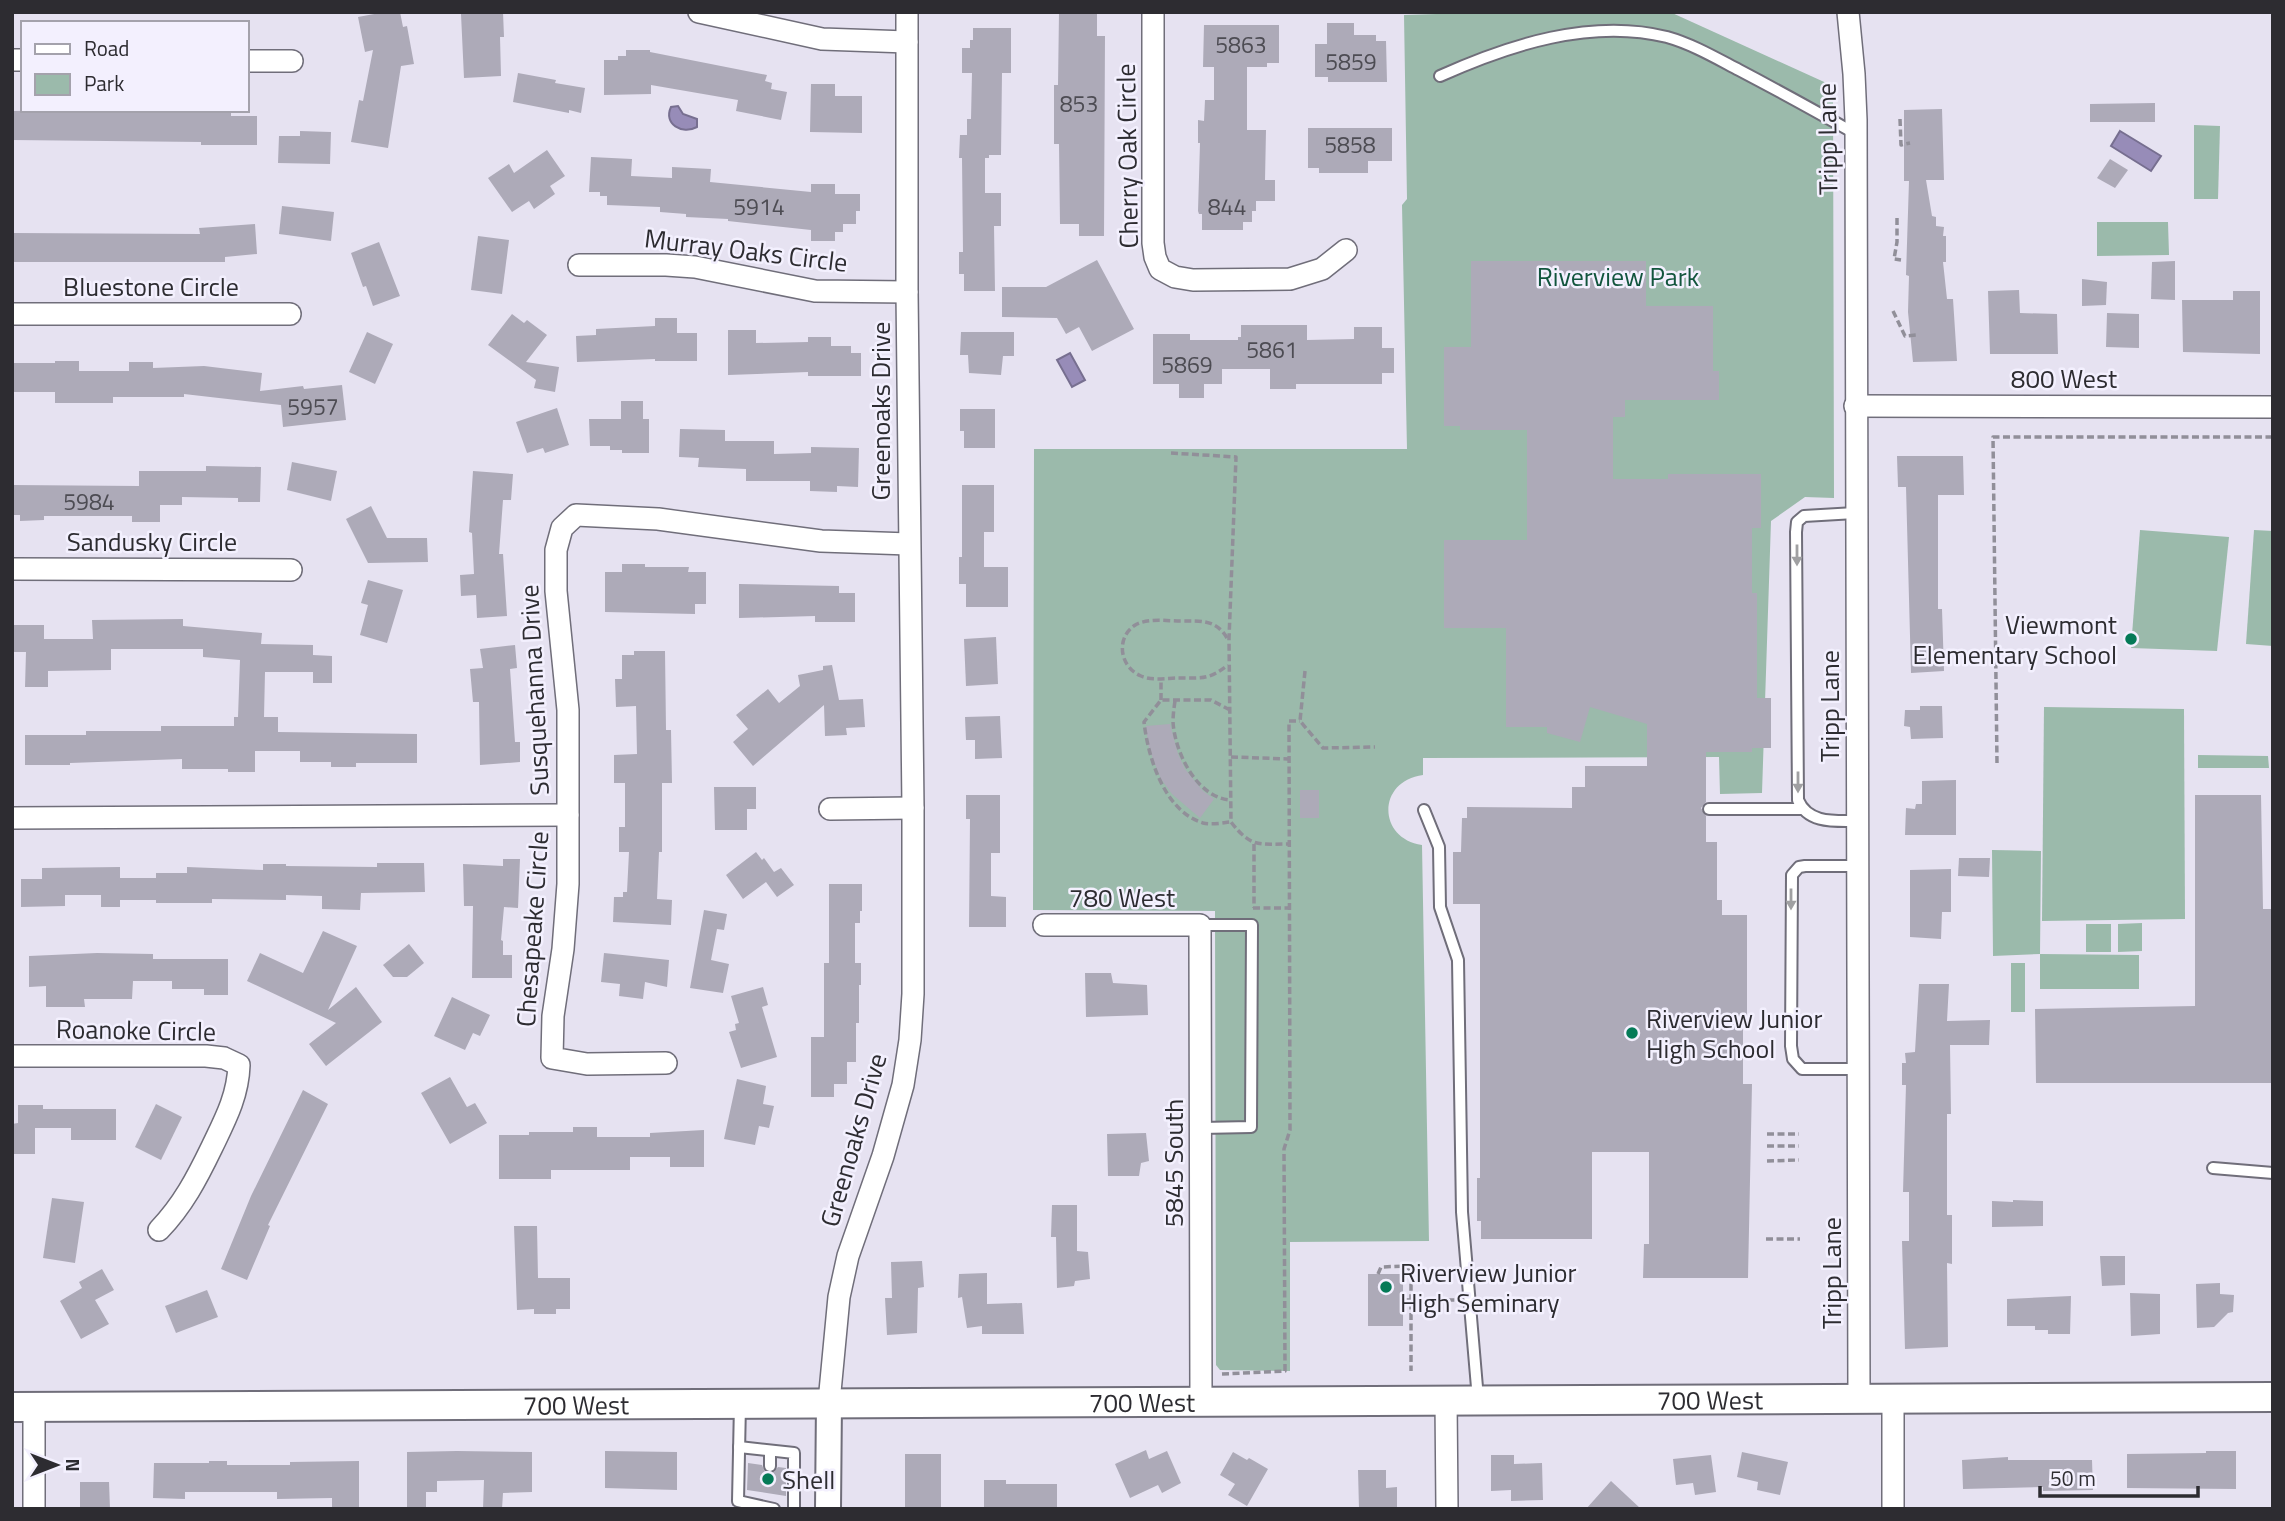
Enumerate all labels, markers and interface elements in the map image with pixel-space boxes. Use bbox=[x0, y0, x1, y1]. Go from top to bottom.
legend bbox=[21, 21, 248, 112]
house number: 5863 bbox=[1215, 27, 1267, 62]
text: Road bbox=[84, 32, 129, 64]
house number: 5859 bbox=[1325, 44, 1377, 79]
street label: Cherry Oak Circle bbox=[1106, 63, 1148, 249]
text: Park bbox=[84, 67, 124, 99]
street label: Tripp Lane bbox=[1807, 83, 1847, 195]
house number: 853 bbox=[1060, 86, 1098, 121]
house number: 5858 bbox=[1324, 127, 1376, 162]
house number: 5914 bbox=[733, 189, 785, 224]
house number: 844 bbox=[1208, 189, 1246, 224]
street label: Murray Oaks Circle bbox=[642, 218, 850, 282]
park label: Riverview Park bbox=[1537, 257, 1699, 296]
street label: Bluestone Circle bbox=[63, 267, 239, 306]
street label: Greenoaks Drive bbox=[861, 322, 900, 500]
house number: 5861 bbox=[1246, 332, 1298, 367]
house number: 5869 bbox=[1161, 347, 1213, 382]
street label: 800 West bbox=[2011, 359, 2117, 398]
house number: 5957 bbox=[287, 389, 339, 424]
house number: 5984 bbox=[63, 484, 115, 519]
street label: Sandusky Circle bbox=[67, 522, 237, 561]
one-way arrow bbox=[1791, 544, 1802, 566]
street label: Susquehanna Drive bbox=[509, 584, 559, 796]
place label: Viewmont Elementary School bbox=[1912, 605, 2117, 674]
marker: Viewmont Elementary School bbox=[2123, 631, 2139, 647]
street label: Tripp Lane bbox=[1810, 650, 1849, 762]
one-way arrow bbox=[1792, 771, 1804, 793]
street label: Chesapeake Circle bbox=[506, 830, 558, 1028]
street label: 780 West bbox=[1069, 878, 1175, 917]
one-way arrow bbox=[1785, 888, 1797, 910]
place label: Riverview Junior High School bbox=[1646, 999, 1823, 1068]
street label: Roanoke Circle bbox=[56, 1009, 216, 1051]
marker: Riverview Junior High School bbox=[1624, 1025, 1640, 1041]
street label: Greenoaks Drive bbox=[810, 1049, 896, 1231]
street label: 5845 South bbox=[1154, 1099, 1193, 1227]
street label: Tripp Lane bbox=[1812, 1217, 1851, 1329]
place label: Riverview Junior High Seminary bbox=[1400, 1253, 1577, 1322]
marker: Riverview Junior High Seminary bbox=[1378, 1279, 1394, 1295]
street label: 700 West bbox=[1657, 1380, 1763, 1419]
street label: 700 West bbox=[1089, 1382, 1195, 1422]
street label: 700 West bbox=[523, 1385, 629, 1424]
north arrow bbox=[21, 1430, 91, 1500]
scale bar bbox=[2040, 1454, 2198, 1498]
text: N bbox=[59, 1458, 88, 1472]
place label: Shell bbox=[782, 1460, 835, 1499]
text: 50 m bbox=[2050, 1462, 2096, 1494]
marker: Shell bbox=[760, 1471, 776, 1487]

